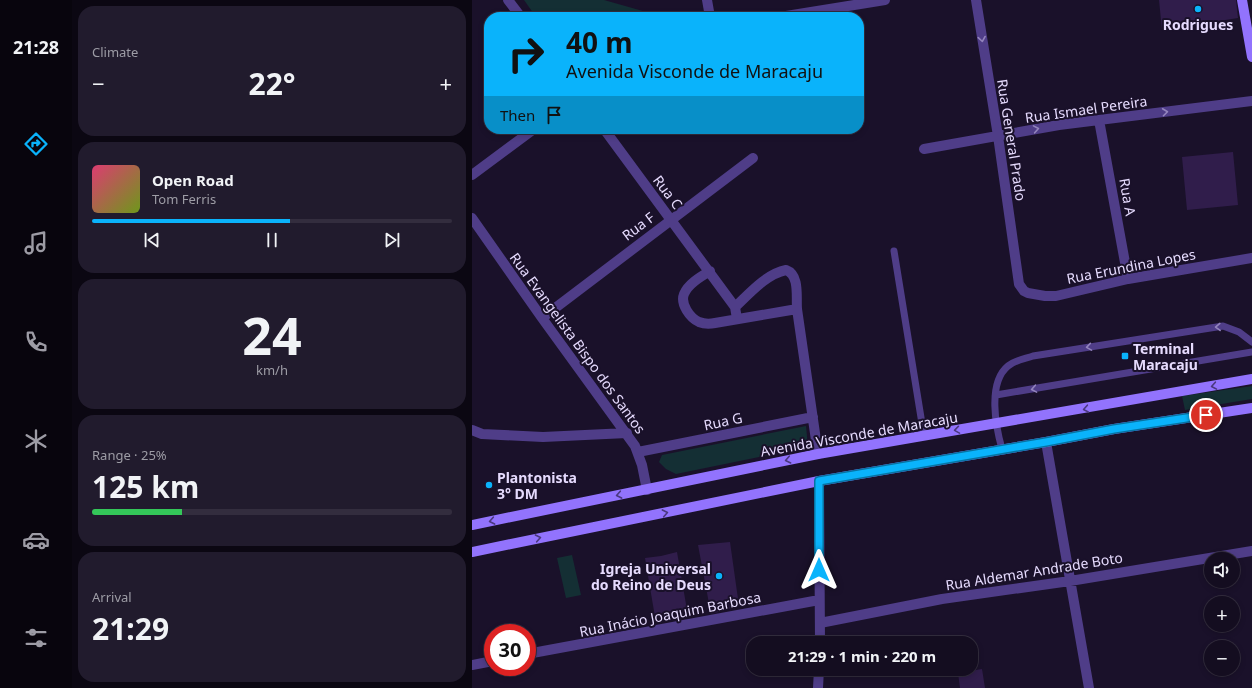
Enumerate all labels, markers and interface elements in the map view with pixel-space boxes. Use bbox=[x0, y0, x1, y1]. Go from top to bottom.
marker: Rodrigues bbox=[1193, 4, 1203, 14]
place label: Rodrigues bbox=[1163, 15, 1233, 34]
text: 40 m bbox=[566, 23, 633, 61]
icon: right bbox=[500, 28, 552, 80]
text: 21:28 bbox=[13, 35, 59, 59]
one-way arrow bbox=[977, 35, 986, 42]
text: Climate bbox=[92, 43, 138, 61]
text: Avenida Visconde de Maracaju bbox=[566, 59, 823, 83]
text: 22° bbox=[248, 63, 296, 104]
text: − bbox=[92, 68, 105, 98]
text: + bbox=[439, 68, 452, 98]
street label: Rua General Prado bbox=[993, 78, 1031, 202]
street label: Rua Ismael Pereira bbox=[1024, 91, 1148, 127]
icon: arrive bbox=[543, 104, 565, 126]
text: Then bbox=[500, 105, 535, 125]
one-way arrow bbox=[1162, 108, 1168, 117]
one-way arrow bbox=[1033, 126, 1039, 134]
icon: directions bbox=[22, 130, 50, 158]
text: Open Road bbox=[152, 170, 234, 190]
street label: Rua C bbox=[649, 171, 687, 213]
street label: Rua A bbox=[1115, 177, 1141, 217]
text: Tom Ferris bbox=[152, 190, 216, 208]
street label: Rua F bbox=[618, 208, 658, 244]
icon: music bbox=[22, 229, 50, 257]
icon: previous bbox=[141, 229, 163, 251]
icon: pause bbox=[261, 229, 283, 251]
icon: next bbox=[381, 229, 403, 251]
street label: Rua Erundina Lopes bbox=[1065, 244, 1197, 288]
street label: Rua Evangelista Bispo dos Santos bbox=[506, 249, 650, 437]
text: 24 bbox=[242, 299, 302, 370]
one-way arrow bbox=[1215, 323, 1221, 331]
icon: phone bbox=[22, 328, 50, 356]
place label: Terminal Maracaju bbox=[1133, 339, 1198, 374]
one-way arrow bbox=[1086, 342, 1092, 351]
marker: Terminal Maracaju bbox=[1120, 351, 1130, 361]
text: km/h bbox=[256, 361, 288, 379]
one-way arrow bbox=[1211, 381, 1217, 390]
one-way arrow bbox=[1031, 384, 1037, 392]
pin bbox=[1189, 398, 1223, 432]
one-way arrow bbox=[1083, 404, 1089, 412]
icon: arrive bbox=[1195, 404, 1217, 426]
street label: Avenida Visconde de Maracaju bbox=[759, 407, 959, 461]
street label: Rua G bbox=[702, 408, 744, 434]
one-way arrow bbox=[954, 426, 960, 434]
icon: climate bbox=[22, 427, 50, 455]
text: Range · 25% bbox=[92, 446, 167, 464]
one-way arrow bbox=[784, 456, 791, 464]
text: 125 km bbox=[92, 466, 199, 507]
place label: Plantonista 3° DM bbox=[497, 468, 577, 503]
marker: Plantonista 3° DM bbox=[484, 480, 494, 490]
one-way arrow bbox=[616, 491, 622, 499]
one-way arrow bbox=[662, 509, 668, 517]
one-way arrow bbox=[489, 517, 495, 525]
icon: car bbox=[22, 526, 50, 554]
one-way arrow bbox=[535, 535, 541, 543]
street label: Rua Aldemar Andrade Boto bbox=[944, 548, 1124, 594]
position arrow bbox=[798, 549, 840, 591]
map controls bbox=[1204, 552, 1240, 676]
button: sound bbox=[1204, 552, 1240, 588]
place label: Igreja Universal do Reino de Deus bbox=[591, 559, 711, 594]
marker: Igreja Universal do Reino de Deus bbox=[714, 571, 724, 581]
street label: Rua Inácio Joaquim Barbosa bbox=[578, 587, 762, 641]
text: Arrival bbox=[92, 588, 132, 606]
button: + bbox=[1204, 596, 1240, 632]
text: 21:29 bbox=[92, 608, 169, 649]
icon: filters bbox=[22, 624, 50, 652]
speed limit sign: 30 bbox=[484, 624, 536, 676]
button: − bbox=[1204, 640, 1240, 676]
text: 21:29 · 1 min · 220 m bbox=[788, 646, 936, 666]

